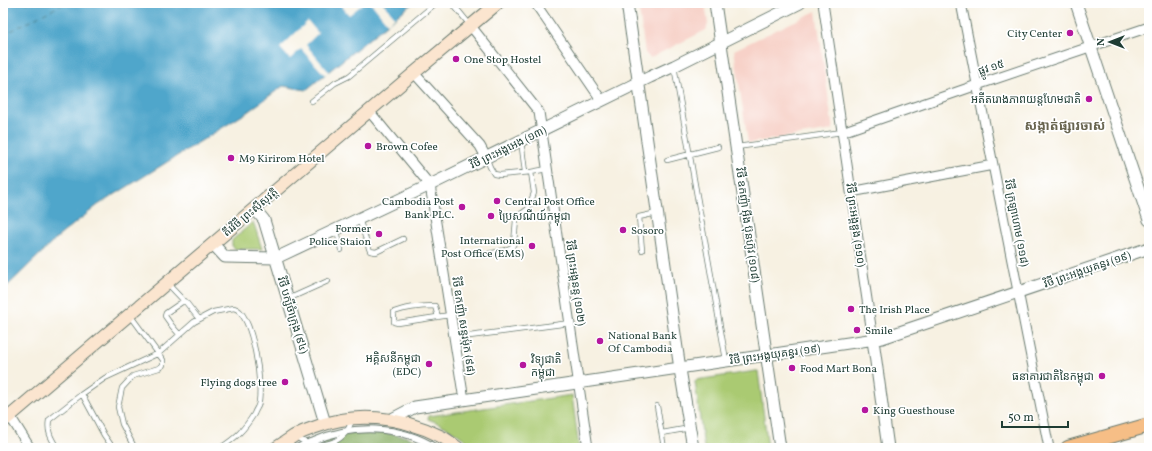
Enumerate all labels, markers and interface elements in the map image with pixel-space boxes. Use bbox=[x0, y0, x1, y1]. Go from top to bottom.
north arrow bbox=[1090, 22, 1130, 62]
place label: City Center bbox=[1007, 27, 1062, 42]
marker: City Center bbox=[1065, 28, 1075, 38]
text: N bbox=[1094, 38, 1109, 46]
place label: One Stop Hostel bbox=[464, 53, 541, 68]
marker: One Stop Hostel bbox=[451, 54, 461, 64]
street label: ផ្លូវ ១៥ bbox=[976, 57, 1007, 81]
place label: អតីតរោងភាពយន្តហែមជាតិ bbox=[971, 92, 1081, 108]
marker: អតីតរោងភាពយន្តហែមជាតិ bbox=[1084, 94, 1094, 104]
district label: សង្កាត់ផ្សារចាស់ bbox=[1024, 118, 1106, 136]
street label: វិថី ព្រះអង្គអេង (១៣) bbox=[467, 122, 549, 174]
place label: Brown Cofee bbox=[376, 140, 438, 155]
marker: Brown Cofee bbox=[363, 141, 373, 151]
place label: M9 Kirirom Hotel bbox=[239, 152, 325, 167]
marker: M9 Kirirom Hotel bbox=[226, 153, 236, 163]
street label: វិថី ឧកញ៉ា អ៊ីង ប៊ុនហ៊ូវ (១០៨) bbox=[731, 166, 763, 284]
street label: វិថី ក្រឡាហោម (១១៨) bbox=[1000, 177, 1033, 268]
street label: វិថី ព្រះអង្គឌួង (១១០) bbox=[841, 181, 869, 268]
street label: តីរវិថី ព្រះស៊ីសុវត្តិ bbox=[219, 184, 282, 241]
place label: Cambodia Post Bank PLC. bbox=[382, 195, 454, 223]
place label: Central Post Office bbox=[505, 195, 595, 210]
marker: Central Post Office bbox=[492, 196, 502, 206]
marker: Cambodia Post Bank PLC. bbox=[457, 202, 467, 212]
place label: ប្រៃសណីយ៍កម្ពុជា bbox=[499, 208, 571, 226]
marker: ប្រៃសណីយ៍កម្ពុជា bbox=[486, 211, 496, 221]
place label: Former Police Staion bbox=[309, 222, 371, 250]
place label: Sosoro bbox=[631, 224, 664, 239]
marker: Sosoro bbox=[618, 225, 628, 235]
marker: Former Police Staion bbox=[374, 229, 384, 239]
place label: International Post Office (EMS) bbox=[441, 234, 524, 262]
street label: វិថី ព្រះអង្គនន្ទ (១០២) bbox=[561, 239, 589, 327]
marker: International Post Office (EMS) bbox=[527, 241, 537, 251]
street label: វិថី ព្រះអង្គយុគន្ធរ (១៩) bbox=[1041, 247, 1133, 293]
street label: វិថី បក្សីចំាក្រុង (៩៤) bbox=[273, 274, 312, 356]
street label: វិថី ឧកញ៉ា សន្ធរម៉ុក (៩៨) bbox=[447, 275, 479, 377]
place label: The Irish Place bbox=[859, 303, 930, 318]
marker: The Irish Place bbox=[846, 304, 856, 314]
place label: Smile bbox=[865, 324, 893, 339]
marker: Smile bbox=[852, 325, 862, 335]
place label: National Bank Of Cambodia bbox=[608, 329, 677, 357]
marker: National Bank Of Cambodia bbox=[595, 336, 605, 346]
street label: វិថី ព្រះអង្គយុគន្ធរ (១៩) bbox=[728, 340, 821, 369]
place label: អគ្គិសនីកម្ពុជា (EDC) bbox=[366, 351, 421, 380]
place label: វិទ្យុជាតិ កម្ពុជា bbox=[530, 352, 562, 382]
marker: អគ្គិសនីកម្ពុជា (EDC) bbox=[424, 359, 434, 369]
marker: វិទ្យុជាតិ កម្ពុជា bbox=[518, 360, 528, 370]
place label: Food Mart Bona bbox=[800, 362, 877, 377]
marker: Food Mart Bona bbox=[787, 363, 797, 373]
place label: ធនាគារជាតិនៃកម្ពុជា bbox=[1012, 369, 1094, 386]
marker: ធនាគារជាតិនៃកម្ពុជា bbox=[1097, 371, 1107, 381]
place label: Flying dogs tree bbox=[200, 376, 277, 391]
marker: Flying dogs tree bbox=[280, 377, 290, 387]
scale bar bbox=[1002, 403, 1068, 429]
place label: King Guesthouse bbox=[873, 404, 955, 419]
marker: King Guesthouse bbox=[860, 405, 870, 415]
text: 50 m bbox=[1008, 410, 1034, 426]

